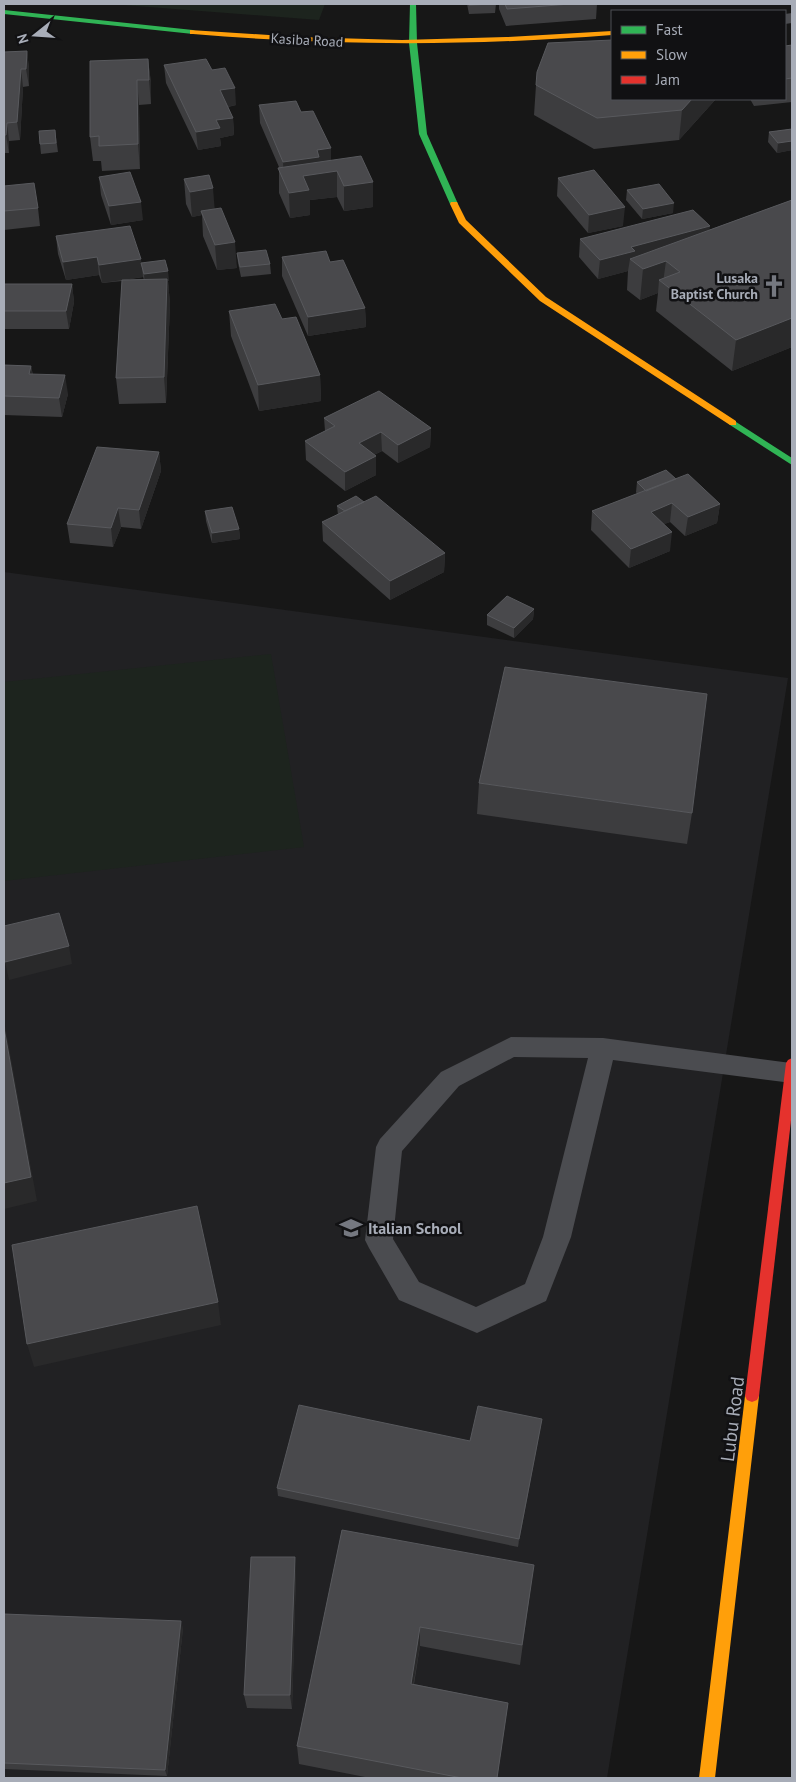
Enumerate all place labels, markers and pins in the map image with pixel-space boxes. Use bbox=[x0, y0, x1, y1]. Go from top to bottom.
place label: Lusaka Baptist Church bbox=[671, 269, 758, 303]
church icon: Lusaka Baptist Church bbox=[761, 273, 787, 299]
school or university icon: Italian School bbox=[338, 1215, 364, 1241]
place label: Italian School bbox=[368, 1218, 462, 1238]

